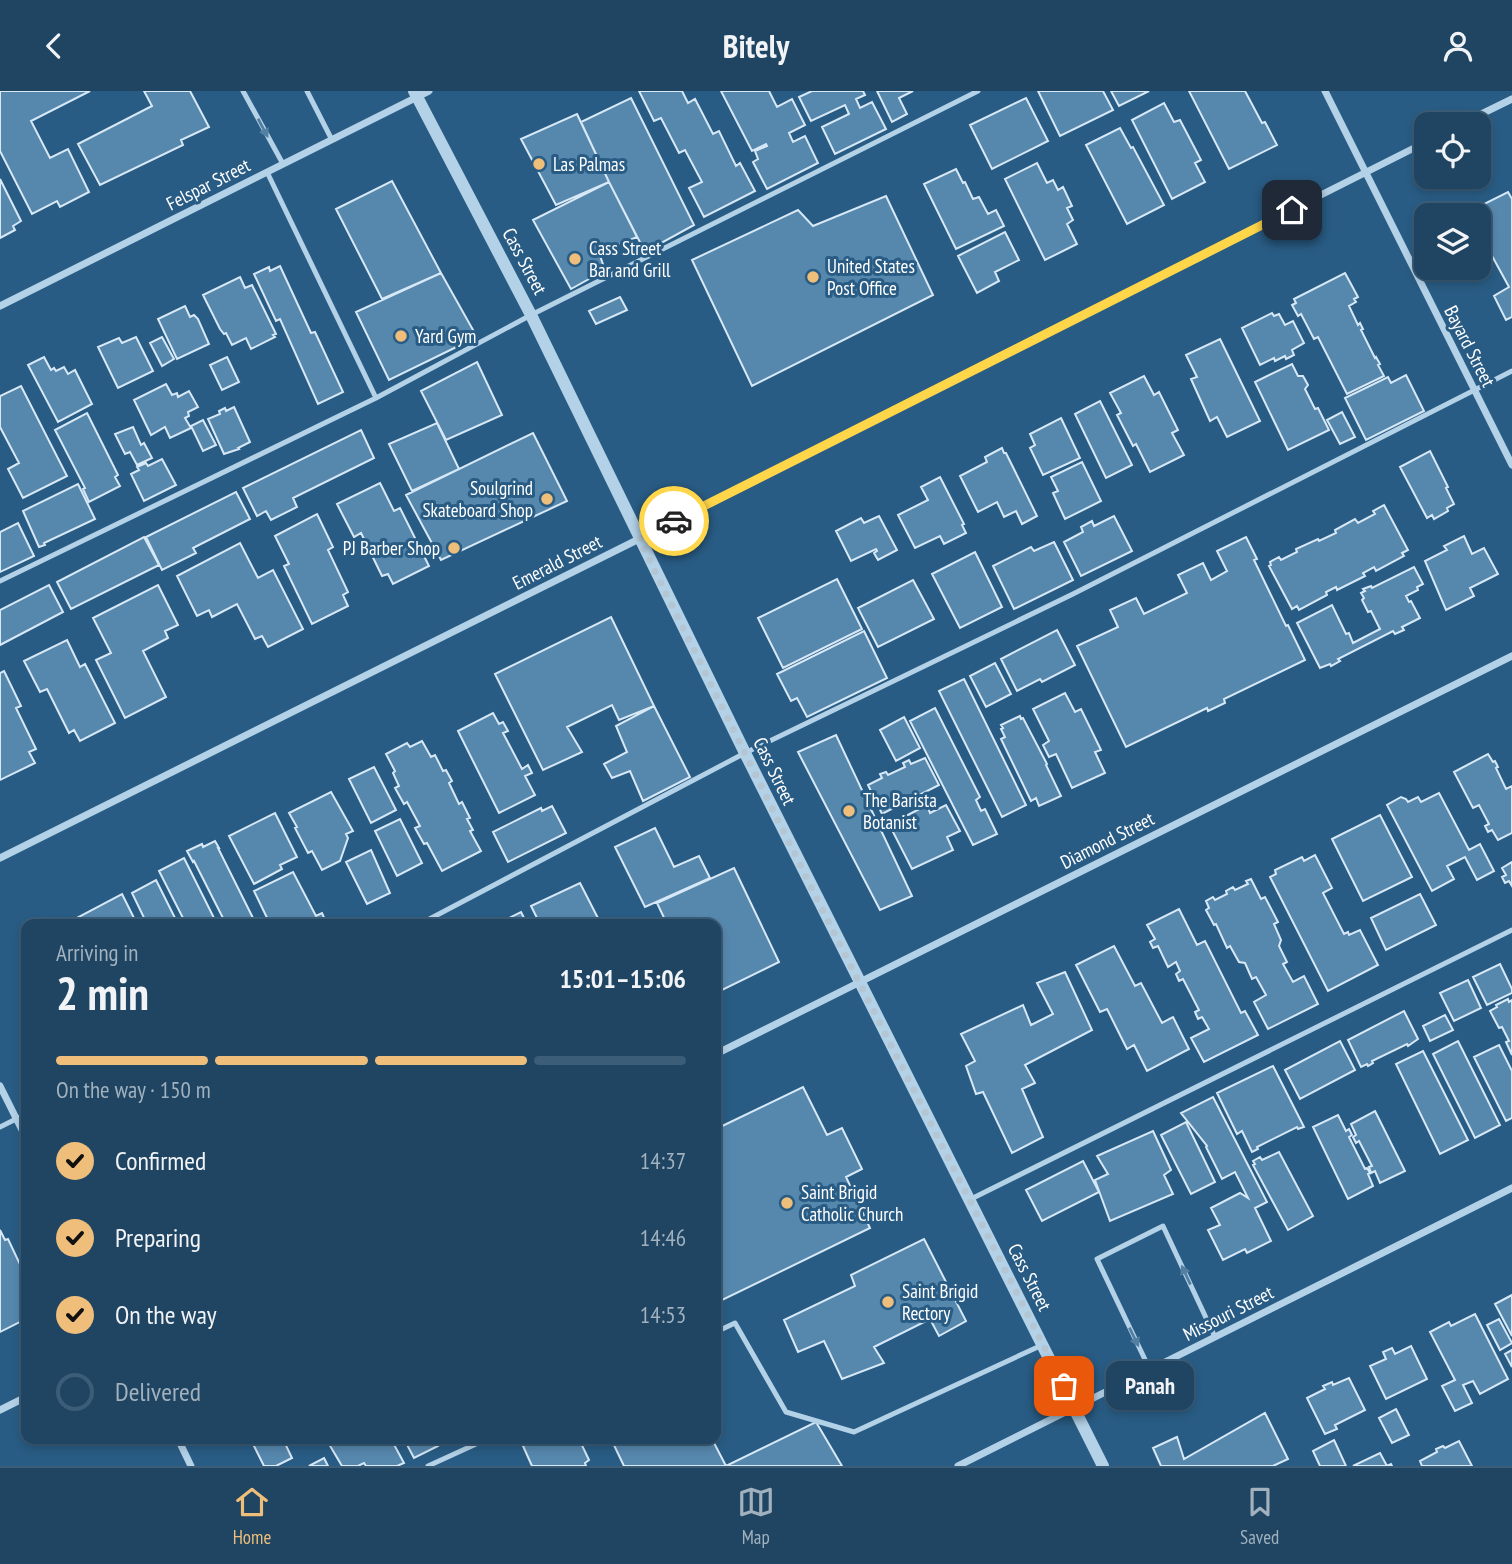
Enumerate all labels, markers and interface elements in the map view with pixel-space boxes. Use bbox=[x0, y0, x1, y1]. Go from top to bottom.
text: Bitely bbox=[723, 25, 789, 67]
icon: back bbox=[35, 27, 73, 65]
icon: person bbox=[1439, 27, 1477, 65]
map controls bbox=[1414, 112, 1491, 280]
button: locate bbox=[1414, 112, 1491, 189]
one-way arrow bbox=[257, 118, 269, 137]
street label: Felspar Street bbox=[162, 152, 255, 215]
place label: Las Palmas bbox=[553, 152, 625, 176]
marker: Las Palmas bbox=[531, 156, 547, 172]
pin bbox=[1262, 180, 1322, 240]
icon: home bbox=[1273, 191, 1311, 229]
button: layers bbox=[1414, 203, 1491, 280]
street label: Cass Street bbox=[497, 223, 553, 299]
place label: Cass Street Bar and Grill bbox=[589, 236, 671, 282]
marker: Cass Street Bar and Grill bbox=[567, 251, 583, 267]
place label: United States Post Office bbox=[827, 254, 915, 300]
marker: United States Post Office bbox=[805, 269, 821, 285]
street label: Bayard Street bbox=[1439, 301, 1501, 391]
place label: Yard Gym bbox=[415, 324, 476, 348]
marker: Yard Gym bbox=[393, 328, 409, 344]
place label: Soulgrind Skateboard Shop bbox=[422, 476, 533, 522]
courier bbox=[639, 486, 709, 556]
marker: Soulgrind Skateboard Shop bbox=[539, 491, 555, 507]
icon: car bbox=[655, 502, 693, 540]
street label: Emerald Street bbox=[508, 529, 606, 595]
place label: PJ Barber Shop bbox=[343, 536, 440, 560]
marker: PJ Barber Shop bbox=[446, 540, 462, 556]
street label: Cass Street bbox=[748, 733, 802, 809]
place label: The Barista Botanist bbox=[863, 788, 937, 834]
marker: The Barista Botanist bbox=[841, 803, 857, 819]
street label: Diamond Street bbox=[1056, 806, 1159, 874]
text: Arriving in bbox=[56, 938, 138, 967]
text: 15:01–15:06 bbox=[559, 962, 686, 995]
text: 2 min bbox=[56, 963, 149, 1023]
text: On the way · 150 m bbox=[56, 1075, 211, 1104]
icon: check bbox=[56, 1142, 94, 1180]
text: Confirmed bbox=[115, 1144, 206, 1177]
text: 14:37 bbox=[640, 1146, 686, 1175]
place label: Saint Brigid Catholic Church bbox=[801, 1180, 903, 1226]
marker: Saint Brigid Catholic Church bbox=[779, 1195, 795, 1211]
icon: check bbox=[56, 1219, 94, 1257]
text: Preparing bbox=[115, 1221, 201, 1254]
text: 14:46 bbox=[640, 1223, 686, 1252]
street label: Cass Street bbox=[1003, 1239, 1057, 1315]
one-way arrow bbox=[1180, 1265, 1191, 1285]
place label: Saint Brigid Rectory bbox=[902, 1279, 978, 1325]
street label: Missouri Street bbox=[1179, 1280, 1278, 1346]
marker: Saint Brigid Rectory bbox=[880, 1294, 896, 1310]
icon: check bbox=[56, 1296, 94, 1334]
text: On the way bbox=[115, 1298, 217, 1331]
text: 14:53 bbox=[640, 1300, 686, 1329]
one-way arrow bbox=[1129, 1327, 1140, 1347]
pin bbox=[1034, 1356, 1094, 1416]
callout: Panah bbox=[1106, 1361, 1194, 1411]
icon: bag bbox=[1045, 1367, 1083, 1405]
text: Panah bbox=[1125, 1371, 1175, 1400]
text: Delivered bbox=[115, 1375, 201, 1408]
tab: Home bbox=[233, 1483, 271, 1549]
tab: Map bbox=[737, 1483, 775, 1549]
tab: Saved bbox=[1240, 1483, 1279, 1549]

